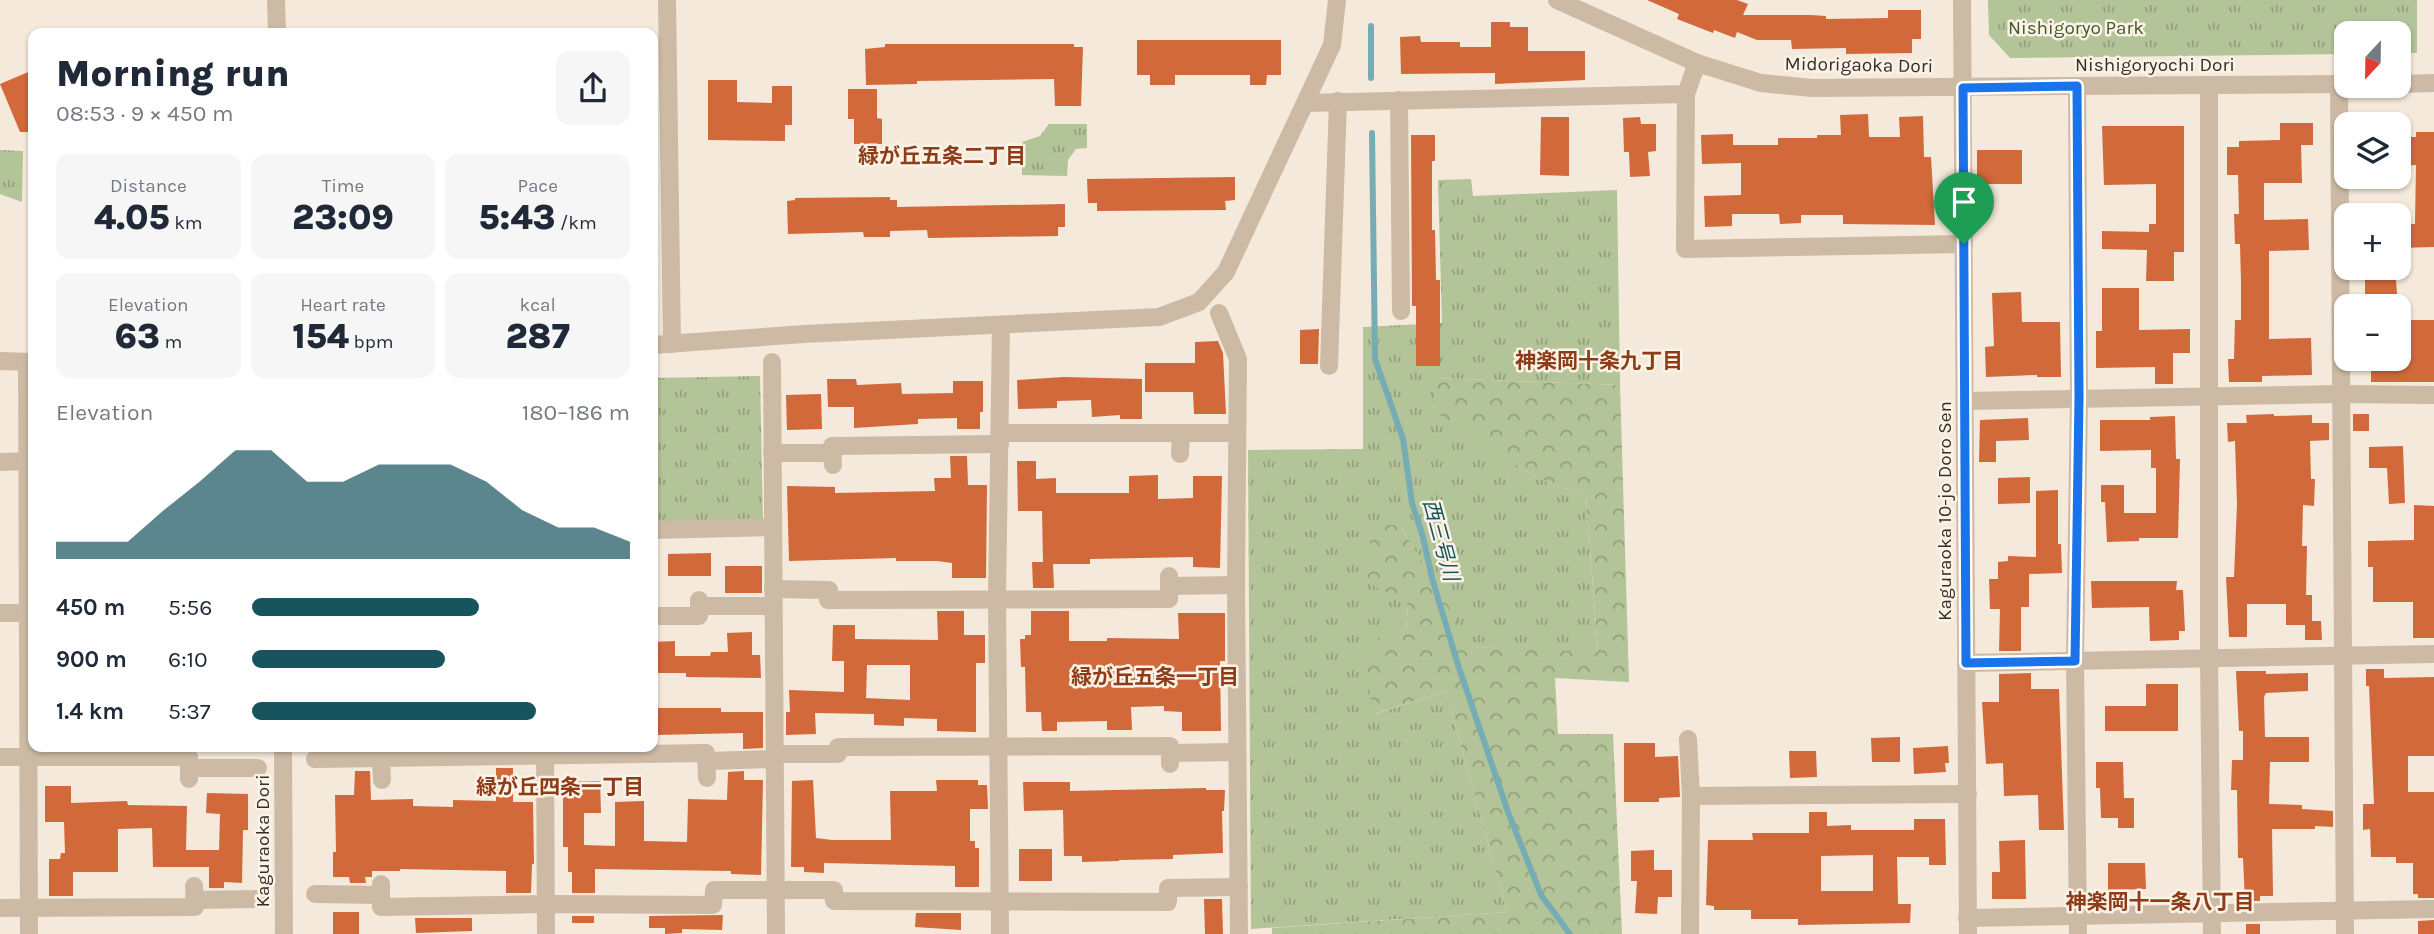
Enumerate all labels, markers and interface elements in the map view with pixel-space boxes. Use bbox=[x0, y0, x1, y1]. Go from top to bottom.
park label: Nishigoryo Park bbox=[2008, 17, 2144, 39]
north arrow bbox=[2334, 21, 2412, 98]
map controls bbox=[2334, 21, 2411, 371]
text: Morning run bbox=[56, 51, 290, 96]
button: share bbox=[556, 51, 630, 125]
street label: Midorigaoka Dori bbox=[1784, 53, 1934, 77]
street label: Nishigoryochi Dori bbox=[2075, 54, 2235, 76]
text: 08:53 · 9 × 450 m bbox=[56, 100, 233, 127]
button: layers bbox=[2334, 112, 2411, 189]
district label: 緑が丘五条二丁目 bbox=[858, 144, 1026, 168]
pin bbox=[1934, 172, 1994, 244]
text: Distance bbox=[110, 175, 187, 197]
text: Time bbox=[322, 175, 364, 197]
text: Pace bbox=[517, 175, 558, 197]
icon: arrive bbox=[1945, 183, 1983, 221]
text: 4.05 bbox=[94, 197, 170, 238]
text: 23:09 bbox=[292, 197, 394, 238]
text: 5:43 bbox=[479, 197, 556, 238]
button: + bbox=[2334, 203, 2411, 280]
text: km bbox=[170, 212, 203, 234]
text: /km bbox=[556, 212, 597, 234]
text: Elevation bbox=[108, 294, 189, 316]
text: Heart rate bbox=[300, 294, 386, 316]
text: kcal bbox=[520, 294, 556, 316]
button: − bbox=[2334, 294, 2411, 371]
text: 63 bbox=[114, 316, 160, 357]
text: 154 bbox=[292, 316, 349, 357]
text: 287 bbox=[505, 316, 570, 357]
text: m bbox=[160, 331, 182, 353]
text: bpm bbox=[349, 331, 394, 353]
district label: 神楽岡十条九丁目 bbox=[1515, 349, 1683, 373]
text: Elevation bbox=[56, 399, 153, 426]
text: 180–186 m bbox=[522, 399, 630, 426]
street label: Kaguraoka 10-jo Doro Sen bbox=[1934, 401, 1956, 621]
water label: 西三号川 bbox=[1419, 496, 1464, 586]
text: 450 m bbox=[56, 594, 125, 621]
text: 5:56 bbox=[168, 594, 212, 621]
text: 900 m bbox=[56, 646, 127, 673]
text: 6:10 bbox=[168, 646, 208, 673]
district label: 緑が丘五条一丁目 bbox=[1071, 665, 1239, 689]
text: 1.4 km bbox=[56, 698, 124, 725]
text: 5:37 bbox=[168, 698, 211, 725]
street label: Kaguraoka Dori bbox=[252, 774, 274, 908]
district label: 緑が丘四条一丁目 bbox=[476, 775, 644, 799]
district label: 神楽岡十一条八丁目 bbox=[2066, 890, 2255, 914]

